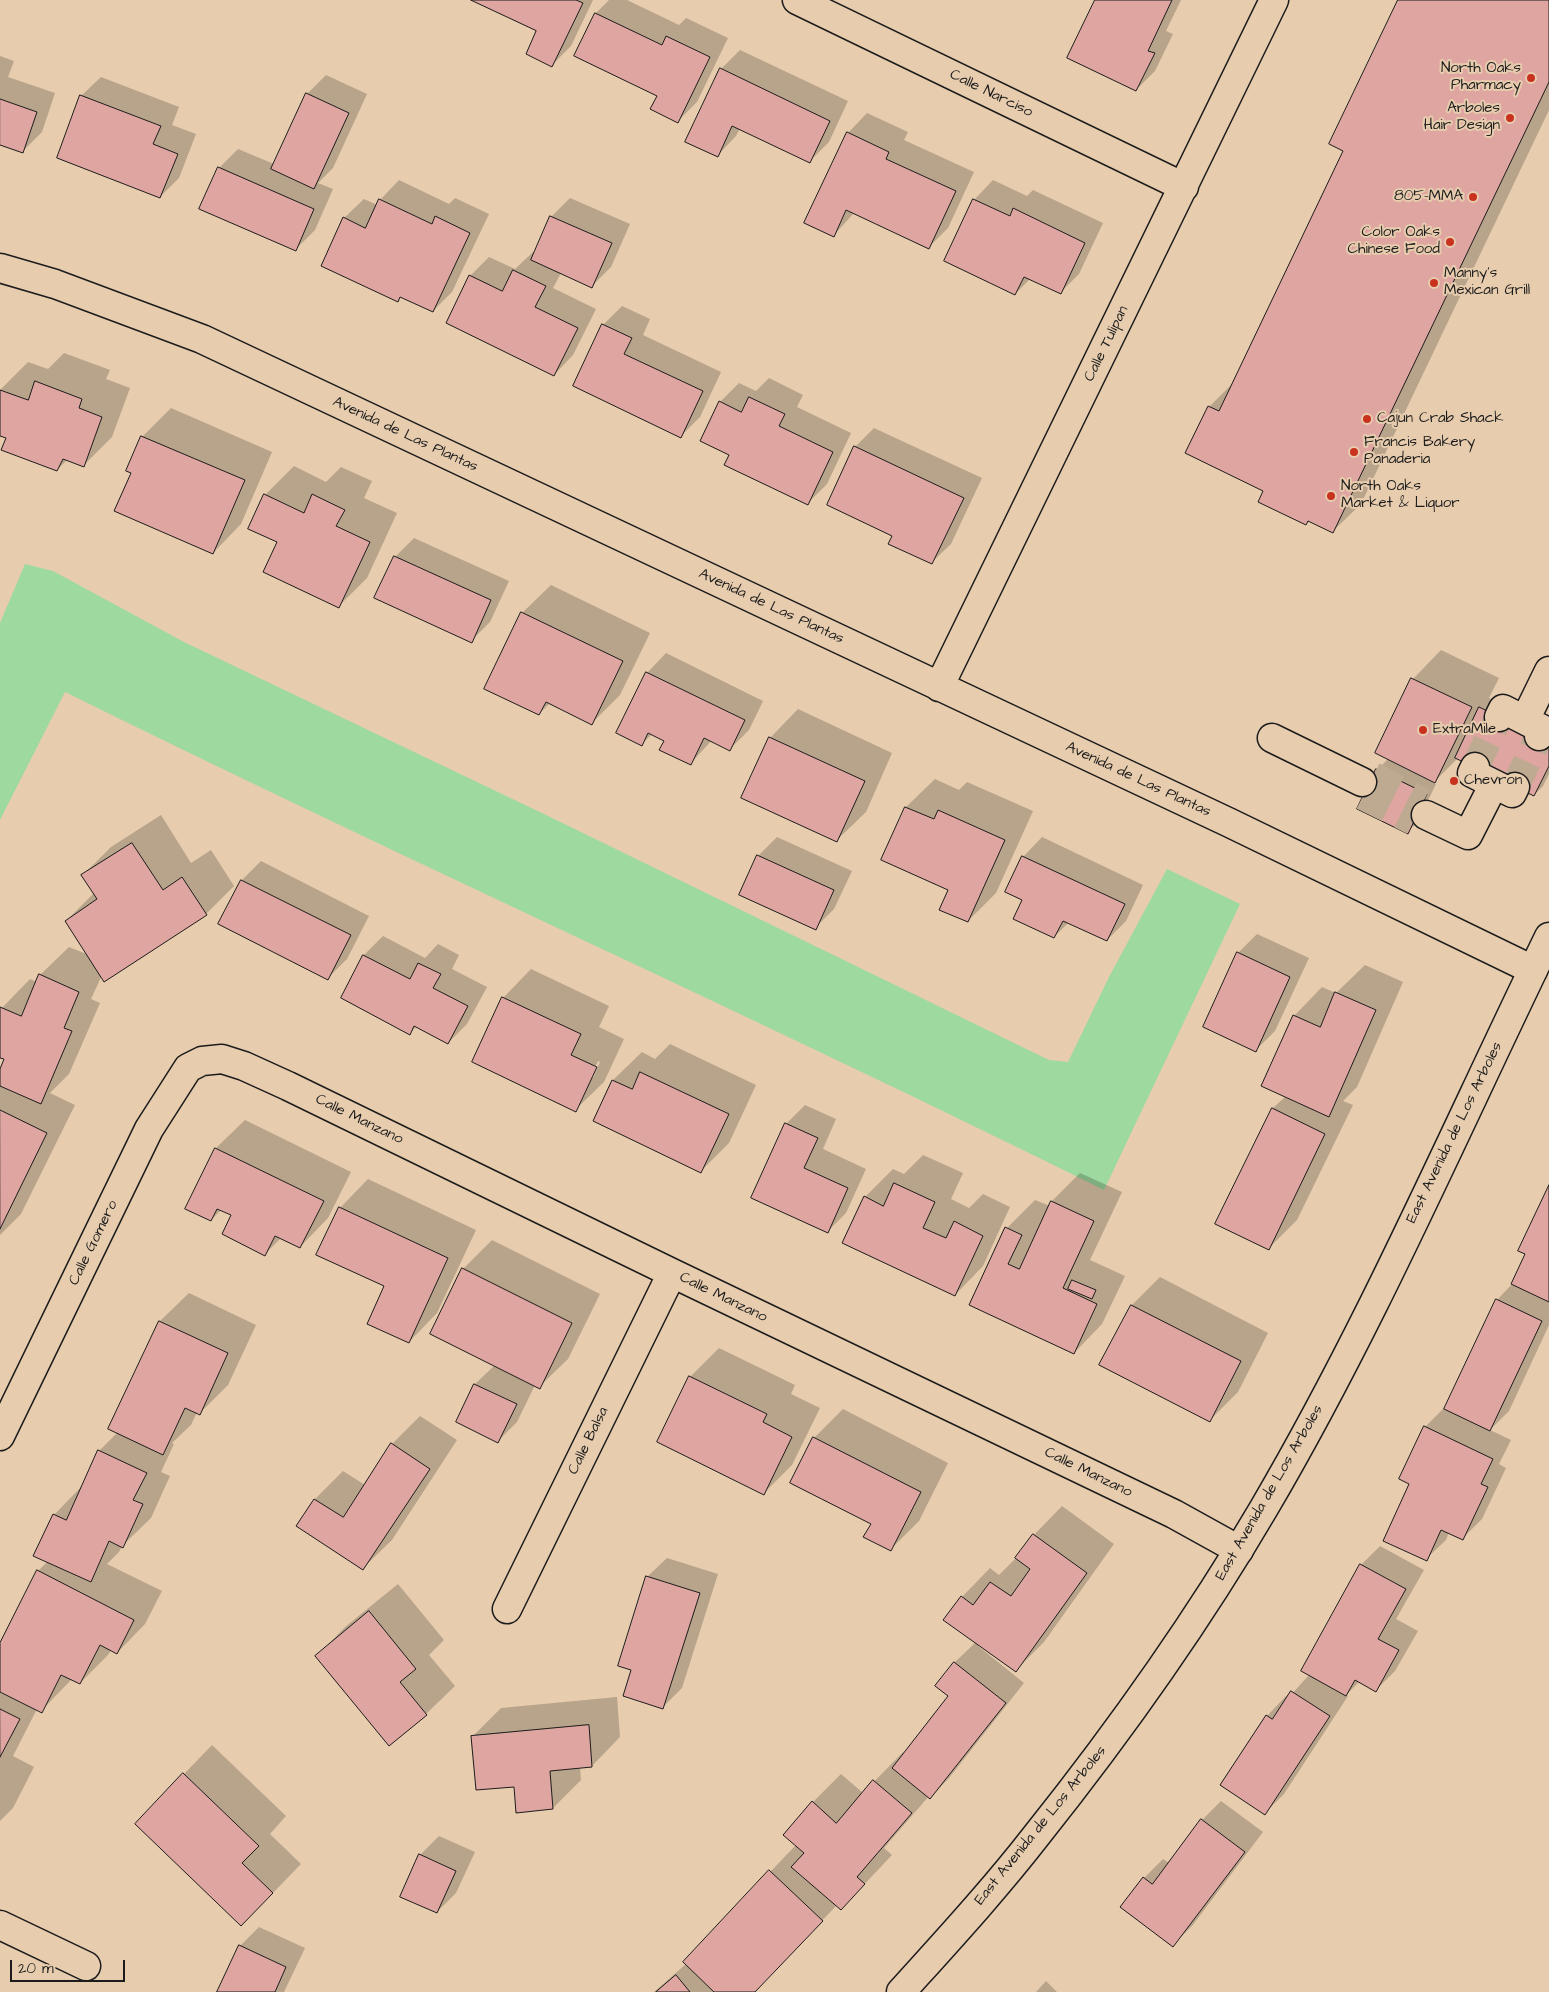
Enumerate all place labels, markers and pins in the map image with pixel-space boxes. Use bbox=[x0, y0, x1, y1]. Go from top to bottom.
place label: North Oaks Pharmacy bbox=[1441, 60, 1521, 95]
marker: North Oaks Pharmacy bbox=[1525, 72, 1537, 84]
place label: Arboles Hair Design bbox=[1424, 100, 1500, 135]
marker: Arboles Hair Design bbox=[1504, 112, 1516, 124]
place label: 805-MMA bbox=[1394, 188, 1463, 206]
marker: 805-MMA bbox=[1467, 191, 1479, 203]
place label: Color Oaks Chinese Food bbox=[1347, 224, 1440, 259]
marker: Color Oaks Chinese Food bbox=[1444, 236, 1456, 248]
place label: Manny's Mexican Grill bbox=[1444, 265, 1530, 300]
marker: Manny's Mexican Grill bbox=[1428, 277, 1440, 289]
place label: Cajun Crab Shack bbox=[1377, 410, 1503, 428]
marker: Cajun Crab Shack bbox=[1361, 413, 1373, 425]
place label: Francis Bakery Panaderia bbox=[1364, 434, 1475, 469]
marker: Francis Bakery Panaderia bbox=[1348, 446, 1360, 458]
place label: North Oaks Market & Liquor bbox=[1341, 478, 1459, 513]
marker: North Oaks Market & Liquor bbox=[1325, 490, 1337, 502]
place label: ExtraMile bbox=[1433, 721, 1496, 739]
marker: ExtraMile bbox=[1417, 724, 1429, 736]
place label: Chevron bbox=[1464, 772, 1522, 790]
marker: Chevron bbox=[1448, 775, 1460, 787]

